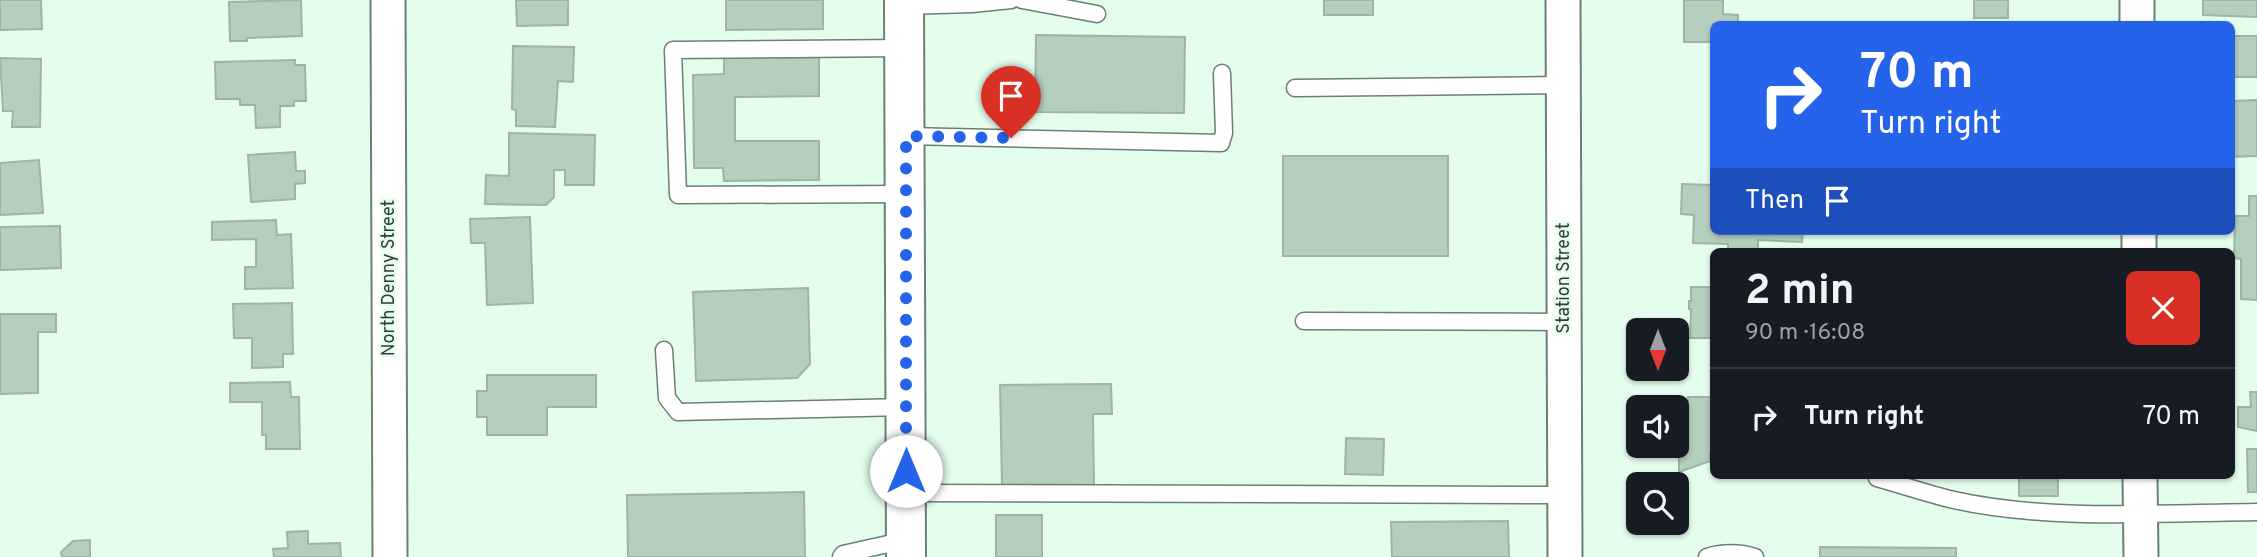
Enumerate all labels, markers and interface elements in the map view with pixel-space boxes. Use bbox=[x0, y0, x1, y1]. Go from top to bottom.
text: 70 m bbox=[1860, 44, 1974, 106]
icon: right bbox=[1745, 49, 1836, 140]
pin bbox=[981, 66, 1041, 138]
icon: arrive bbox=[992, 77, 1030, 115]
text: Turn right bbox=[1860, 105, 2002, 145]
icon: arrive bbox=[1818, 182, 1856, 220]
text: Then bbox=[1745, 185, 1804, 218]
street label: North Denny Street bbox=[378, 200, 401, 356]
street label: Station Street bbox=[1553, 222, 1576, 334]
text: 2 min bbox=[1745, 266, 1855, 319]
button: close bbox=[2126, 271, 2200, 345]
north arrow bbox=[1626, 318, 1689, 382]
map controls bbox=[1626, 318, 1689, 535]
text: 90 m · 16:08 bbox=[1745, 319, 1865, 348]
button: sound bbox=[1626, 395, 1689, 458]
icon: right bbox=[1745, 398, 1783, 436]
text: Turn right bbox=[1804, 401, 1924, 434]
text: 70 m bbox=[2142, 401, 2200, 434]
position arrow bbox=[869, 434, 943, 508]
button: search bbox=[1626, 472, 1689, 535]

